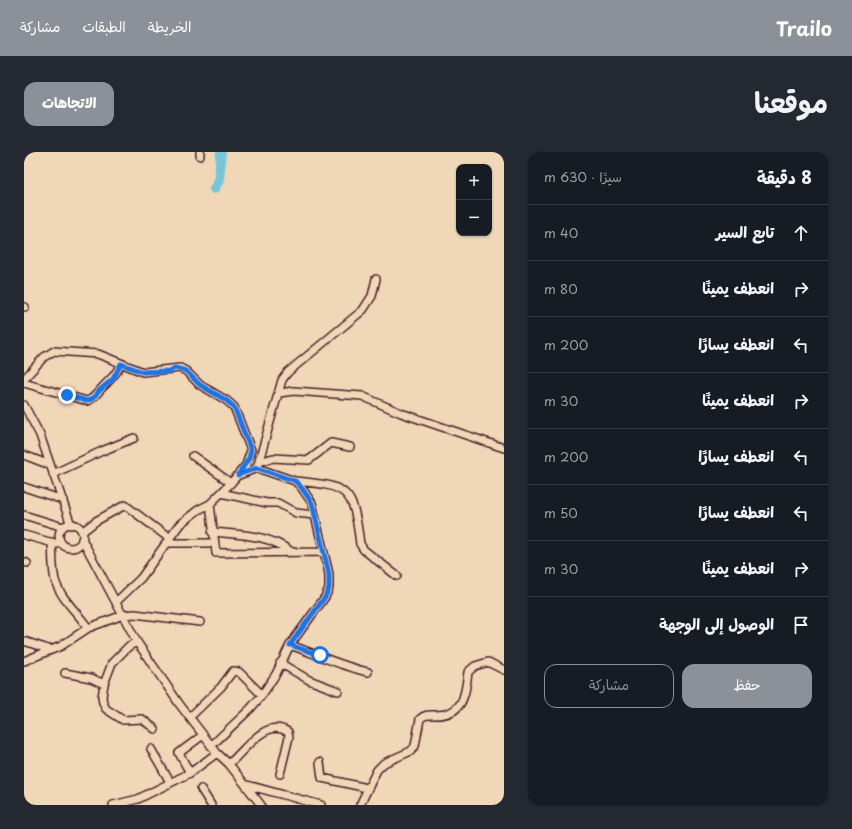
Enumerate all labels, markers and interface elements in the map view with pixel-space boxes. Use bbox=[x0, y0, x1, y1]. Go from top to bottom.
text: Trailo bbox=[776, 14, 832, 42]
text: مشاركة bbox=[20, 16, 60, 37]
text: الطبقات bbox=[82, 16, 126, 37]
text: الخريطة bbox=[148, 16, 191, 37]
text: موقعنا bbox=[754, 80, 828, 123]
button: الاتجاهات bbox=[24, 82, 114, 126]
map controls bbox=[456, 164, 492, 236]
button: + bbox=[456, 164, 492, 200]
text: 8 دقيقة bbox=[757, 164, 812, 190]
text: سيرًا · 630 m bbox=[544, 167, 622, 186]
button: − bbox=[456, 200, 492, 236]
text: تابع السير bbox=[716, 220, 774, 243]
icon: ahead bbox=[790, 222, 812, 244]
text: 40 m bbox=[544, 223, 578, 242]
text: انعطف يمينًا bbox=[702, 276, 774, 299]
icon: right bbox=[790, 278, 812, 300]
text: 80 m bbox=[544, 279, 578, 298]
text: انعطف يسارًا bbox=[698, 332, 774, 355]
icon: left bbox=[790, 334, 812, 356]
text: 200 m bbox=[544, 335, 588, 354]
route end bbox=[58, 386, 76, 404]
text: انعطف يمينًا bbox=[702, 388, 774, 411]
icon: right bbox=[790, 390, 812, 412]
text: 30 m bbox=[544, 391, 578, 410]
text: انعطف يسارًا bbox=[698, 444, 774, 467]
icon: left bbox=[790, 446, 812, 468]
text: 200 m bbox=[544, 447, 588, 466]
text: انعطف يسارًا bbox=[698, 500, 774, 523]
icon: left bbox=[790, 502, 812, 524]
text: 50 m bbox=[544, 503, 578, 522]
text: انعطف يمينًا bbox=[702, 556, 774, 579]
icon: right bbox=[790, 558, 812, 580]
text: 30 m bbox=[544, 559, 578, 578]
text: الوصول إلى الوجهة bbox=[659, 612, 774, 635]
icon: arrive bbox=[790, 614, 812, 636]
route start bbox=[311, 646, 329, 664]
button: مشاركة bbox=[544, 664, 674, 708]
button: حفظ bbox=[682, 664, 812, 708]

